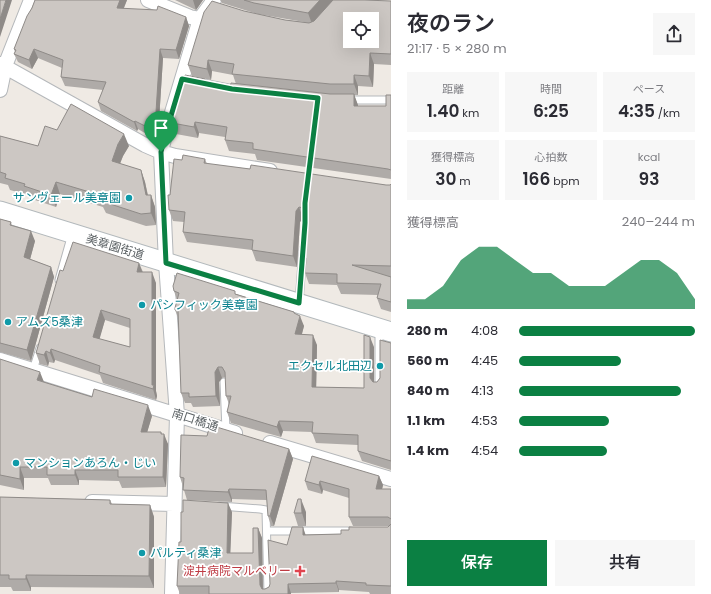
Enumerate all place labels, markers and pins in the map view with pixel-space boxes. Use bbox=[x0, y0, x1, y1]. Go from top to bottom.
pin bbox=[144, 111, 178, 152]
place label: サンヴェール美章園 bbox=[13, 189, 121, 206]
marker: サンヴェール美章園 bbox=[124, 193, 134, 203]
place label: パシフィック美章園 bbox=[150, 296, 258, 313]
marker: パシフィック美章園 bbox=[137, 300, 147, 310]
place label: アムズ5桑津 bbox=[16, 313, 83, 330]
marker: アムズ5桑津 bbox=[3, 317, 13, 327]
place label: エクセル北田辺 bbox=[288, 357, 372, 374]
marker: エクセル北田辺 bbox=[375, 361, 385, 371]
place label: マンションあろん・じい bbox=[24, 454, 156, 471]
marker: マンションあろん・じい bbox=[11, 458, 21, 468]
place label: パルティ桑津 bbox=[150, 544, 221, 561]
marker: パルティ桑津 bbox=[137, 548, 147, 558]
place label: 淀井病院マルベリー bbox=[183, 562, 291, 579]
marker: 淀井病院マルベリー bbox=[294, 565, 306, 577]

